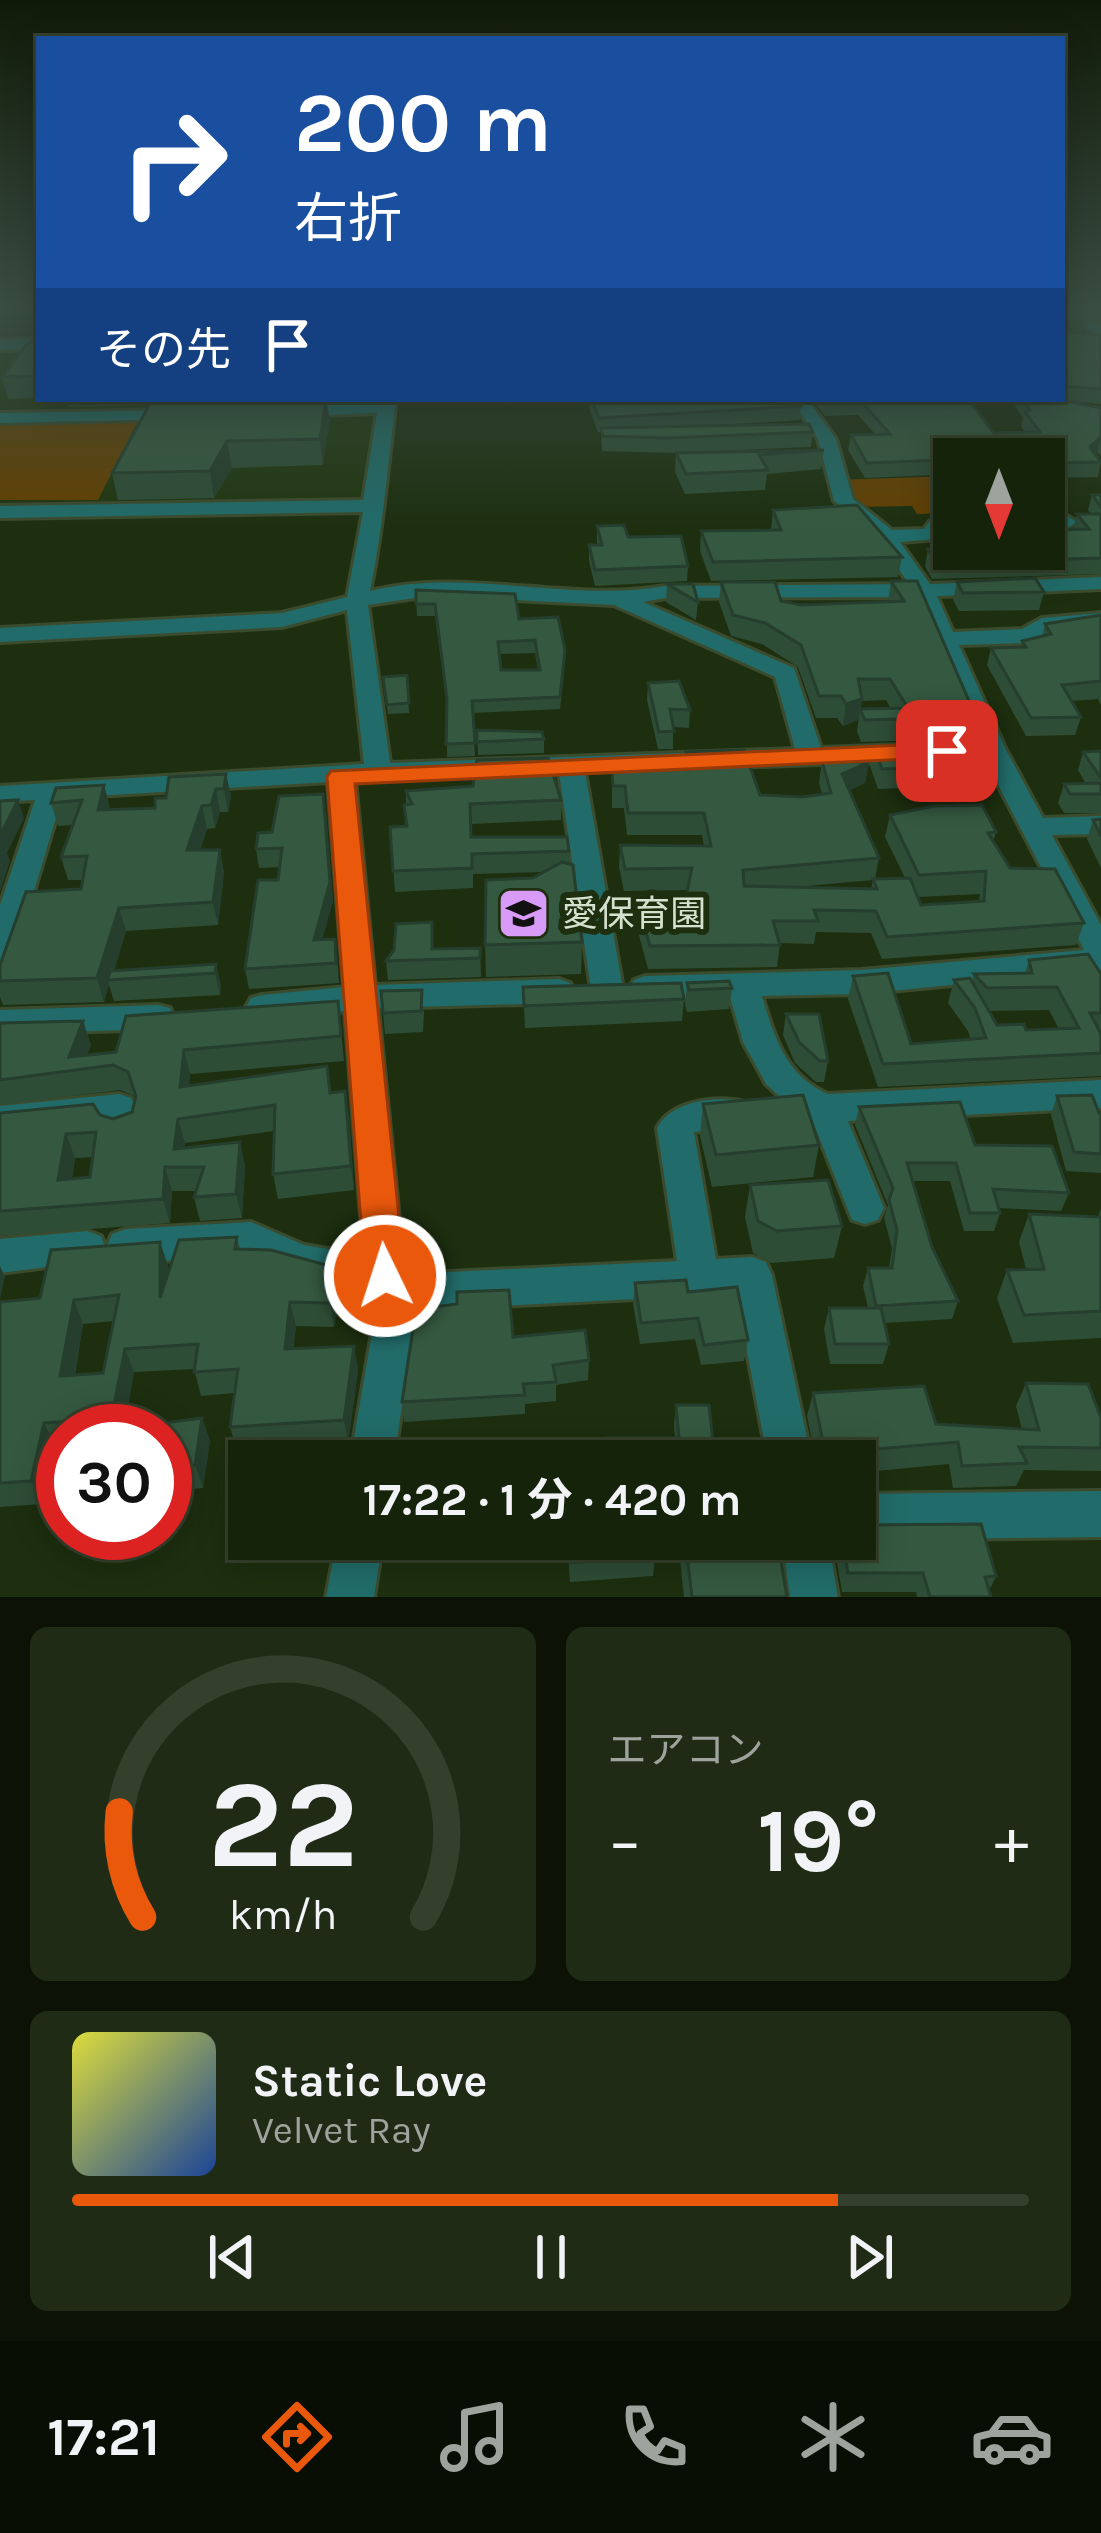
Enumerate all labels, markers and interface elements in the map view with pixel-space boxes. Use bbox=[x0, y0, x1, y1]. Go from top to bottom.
text: 200 m bbox=[294, 74, 552, 172]
icon: right bbox=[96, 84, 252, 240]
text: 右折 bbox=[294, 187, 402, 251]
icon: arrive bbox=[255, 312, 321, 378]
text: その先 bbox=[96, 324, 231, 376]
north arrow bbox=[933, 438, 1065, 570]
map controls bbox=[933, 438, 1065, 570]
pin bbox=[896, 700, 998, 802]
icon: arrive bbox=[914, 718, 980, 784]
school or university icon: 愛保育園 bbox=[495, 885, 551, 941]
place label: 愛保育園 bbox=[562, 893, 706, 935]
position arrow bbox=[322, 1213, 448, 1339]
speed limit sign: 30 bbox=[36, 1404, 192, 1560]
text: 17:22 · 1 分 · 420 m bbox=[363, 1474, 741, 1526]
text: エアコン bbox=[608, 1727, 764, 1773]
text: 22 bbox=[207, 1752, 358, 1897]
text: 19° bbox=[757, 1788, 879, 1894]
text: − bbox=[608, 1802, 642, 1880]
text: + bbox=[994, 1802, 1029, 1880]
text: km/h bbox=[228, 1890, 337, 1940]
text: Static Love bbox=[252, 2055, 487, 2107]
text: Velvet Ray bbox=[252, 2107, 431, 2153]
icon: previous bbox=[199, 2224, 265, 2290]
icon: pause bbox=[518, 2224, 584, 2290]
icon: next bbox=[837, 2224, 903, 2290]
icon: directions bbox=[255, 2395, 339, 2479]
icon: music bbox=[433, 2395, 517, 2479]
icon: phone bbox=[612, 2395, 696, 2479]
icon: climate bbox=[791, 2395, 875, 2479]
icon: car bbox=[970, 2395, 1054, 2479]
text: 17:21 bbox=[47, 2405, 160, 2469]

